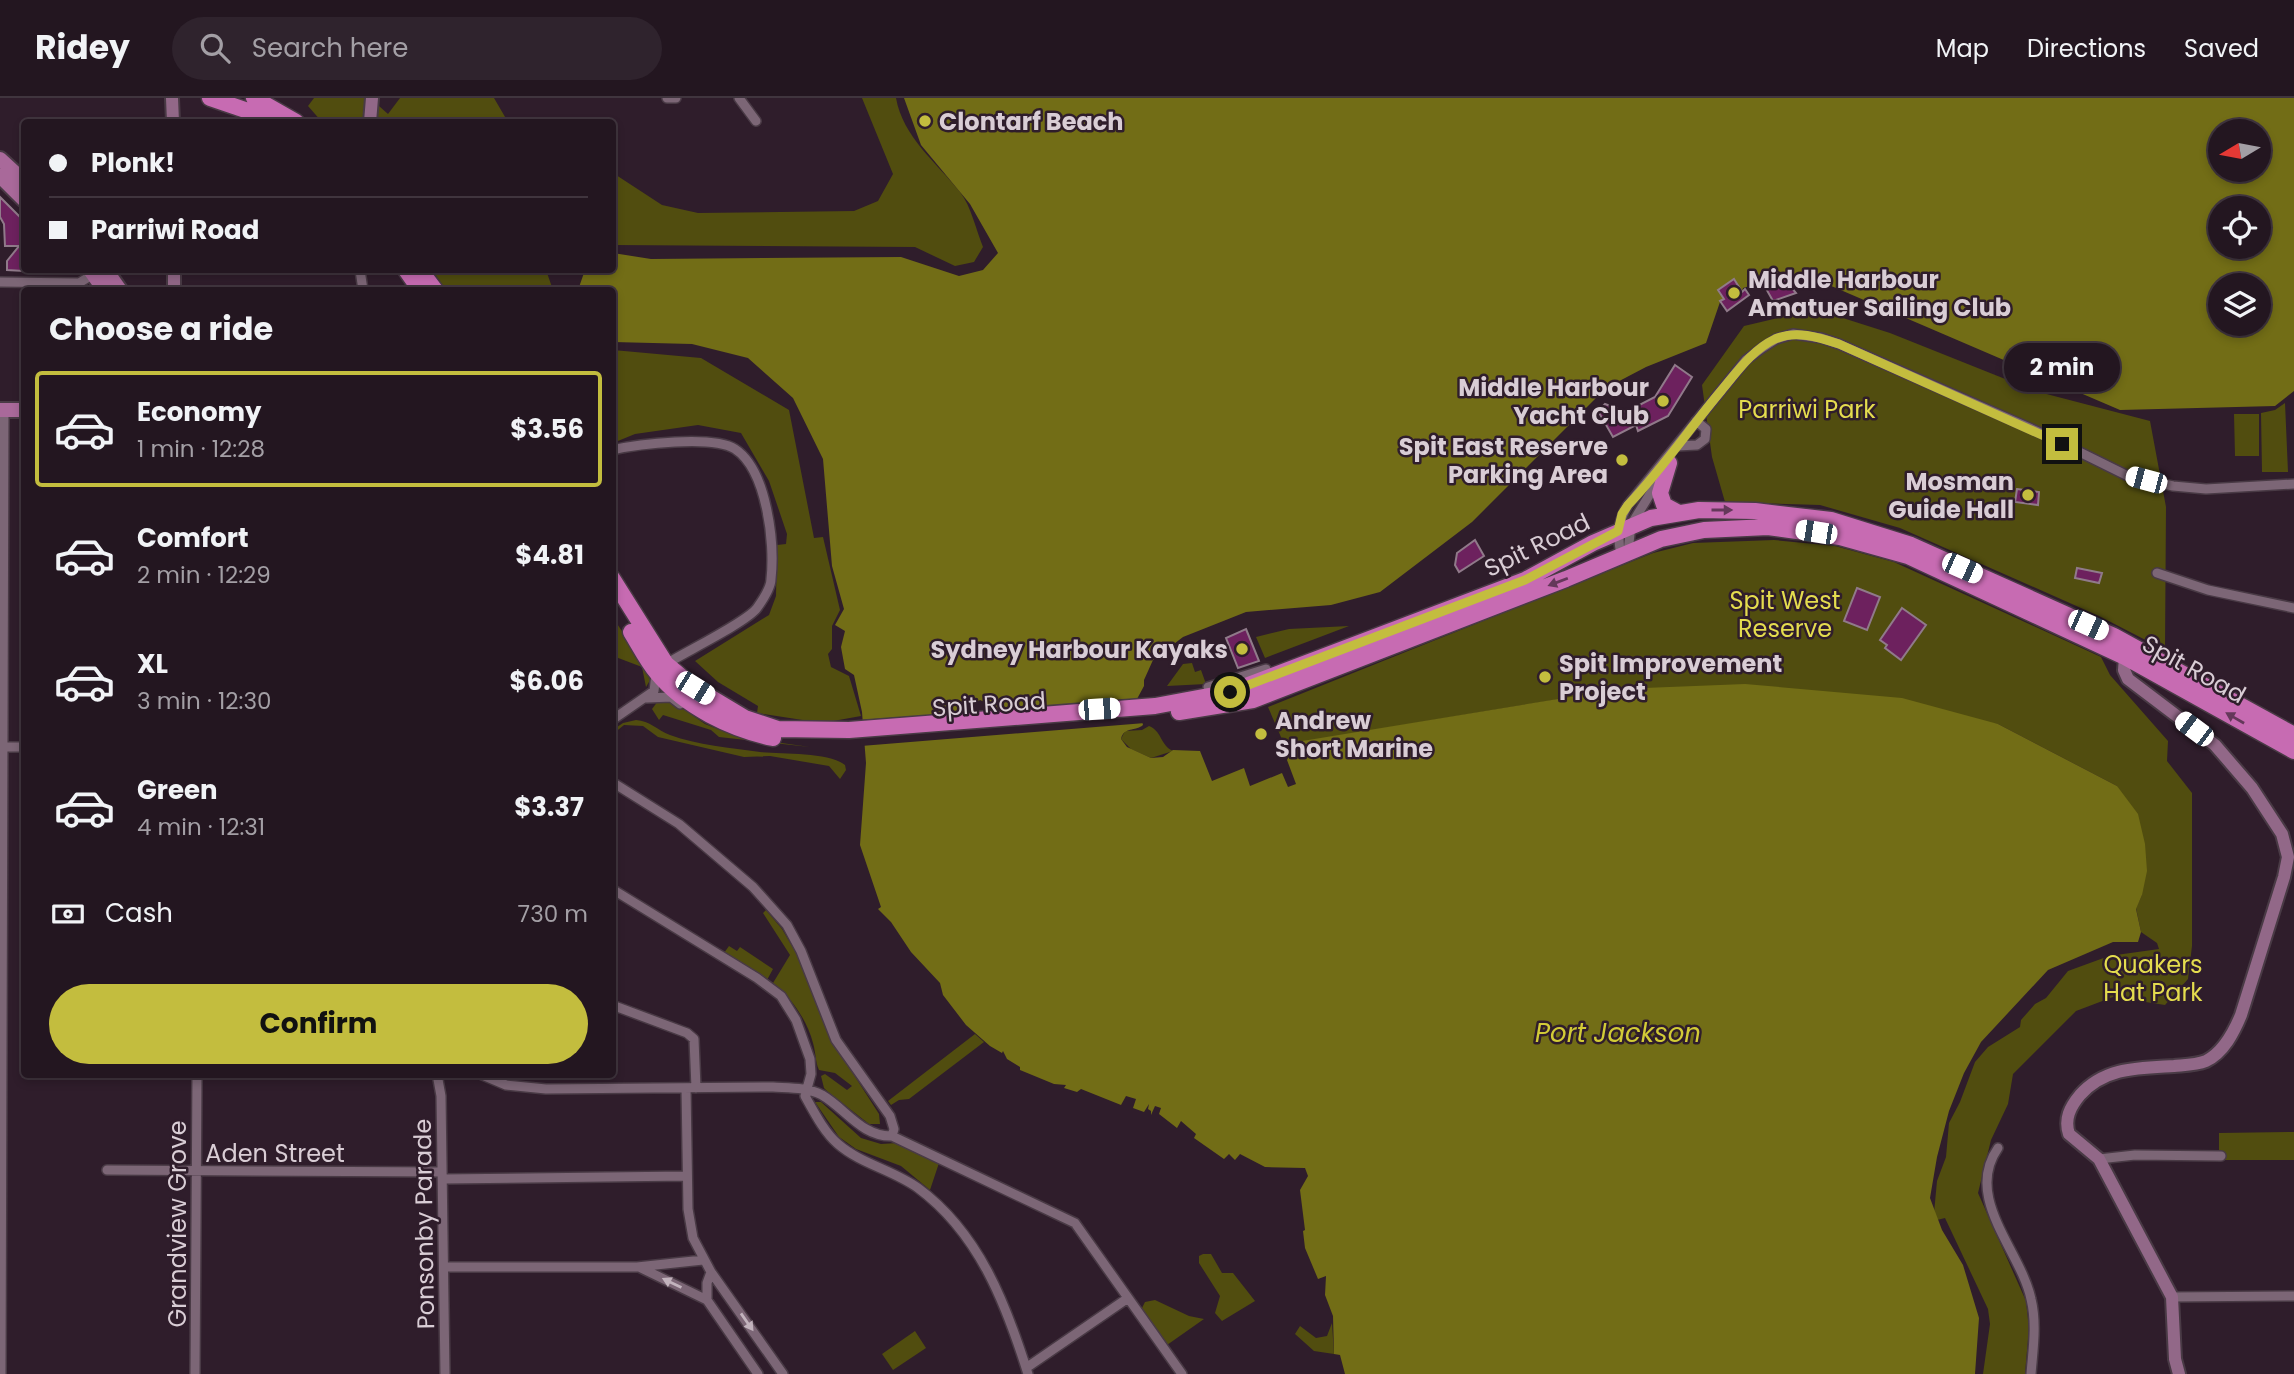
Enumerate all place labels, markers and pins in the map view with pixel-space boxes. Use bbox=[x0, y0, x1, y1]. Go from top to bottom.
place label: Clontarf Beach bbox=[939, 105, 1123, 138]
marker: Clontarf Beach bbox=[917, 113, 933, 129]
place label: Middle Harbour Amatuer Sailing Club bbox=[1748, 263, 2011, 324]
marker: Middle Harbour Amatuer Sailing Club bbox=[1726, 285, 1742, 301]
place label: Middle Harbour Yacht Club bbox=[1458, 371, 1649, 432]
marker: Middle Harbour Yacht Club bbox=[1655, 393, 1671, 409]
place label: Spit East Reserve Parking Area bbox=[1399, 430, 1608, 491]
marker: Spit East Reserve Parking Area bbox=[1614, 452, 1630, 468]
place label: Mosman Guide Hall bbox=[1888, 465, 2014, 526]
marker: Mosman Guide Hall bbox=[2020, 487, 2036, 503]
place label: Sydney Harbour Kayaks bbox=[931, 633, 1228, 666]
marker: Sydney Harbour Kayaks bbox=[1234, 641, 1250, 657]
place label: Spit Improvement Project bbox=[1559, 647, 1782, 708]
marker: Spit Improvement Project bbox=[1537, 669, 1553, 685]
place label: Andrew Short Marine bbox=[1275, 704, 1433, 765]
marker: Andrew Short Marine bbox=[1253, 726, 1269, 742]

